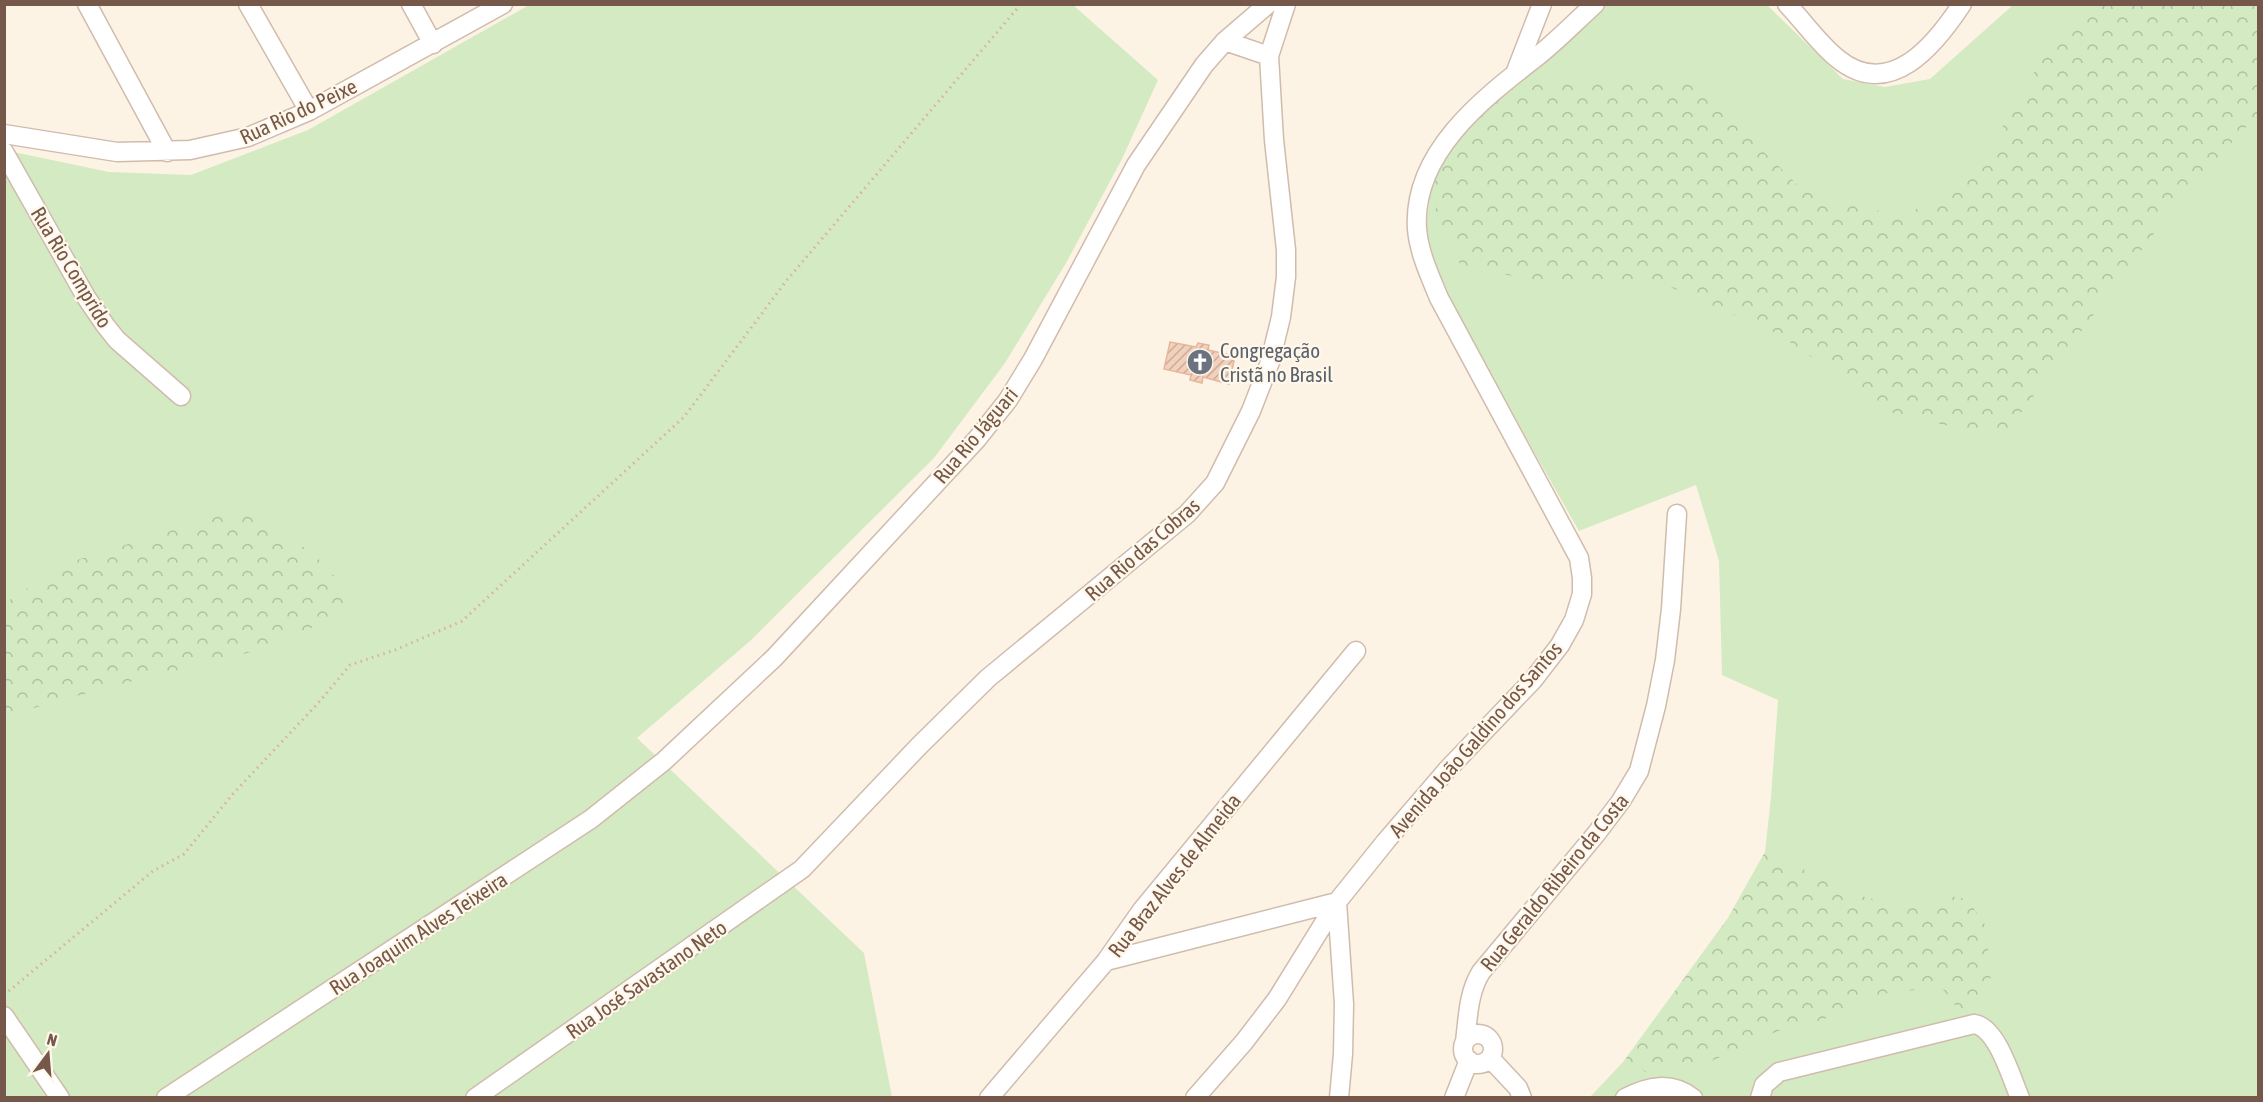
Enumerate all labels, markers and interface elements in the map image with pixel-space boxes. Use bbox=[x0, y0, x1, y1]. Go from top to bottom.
street label: Rua Rio do Peixe bbox=[236, 73, 360, 149]
street label: Rua Rio Comprido bbox=[27, 202, 117, 332]
place label: Congregação Cristã no Brasil bbox=[1220, 338, 1333, 386]
church icon: Congregação Cristã no Brasil bbox=[1185, 347, 1215, 377]
street label: Rua Rio Jáguari bbox=[928, 382, 1022, 488]
street label: Rua Rio das Cobras bbox=[1080, 493, 1204, 605]
street label: Avenida João Galdino dos Santos bbox=[1384, 636, 1566, 842]
street label: Rua Geraldo Ribeiro da Costa bbox=[1475, 788, 1633, 976]
street label: Rua Braz Alves de Almeida bbox=[1103, 789, 1245, 961]
street label: Rua Joaquim Alves Teixeira bbox=[325, 867, 511, 999]
street label: Rua José Savastano Neto bbox=[561, 915, 731, 1043]
north arrow bbox=[18, 1024, 78, 1084]
text: N bbox=[45, 1030, 59, 1050]

